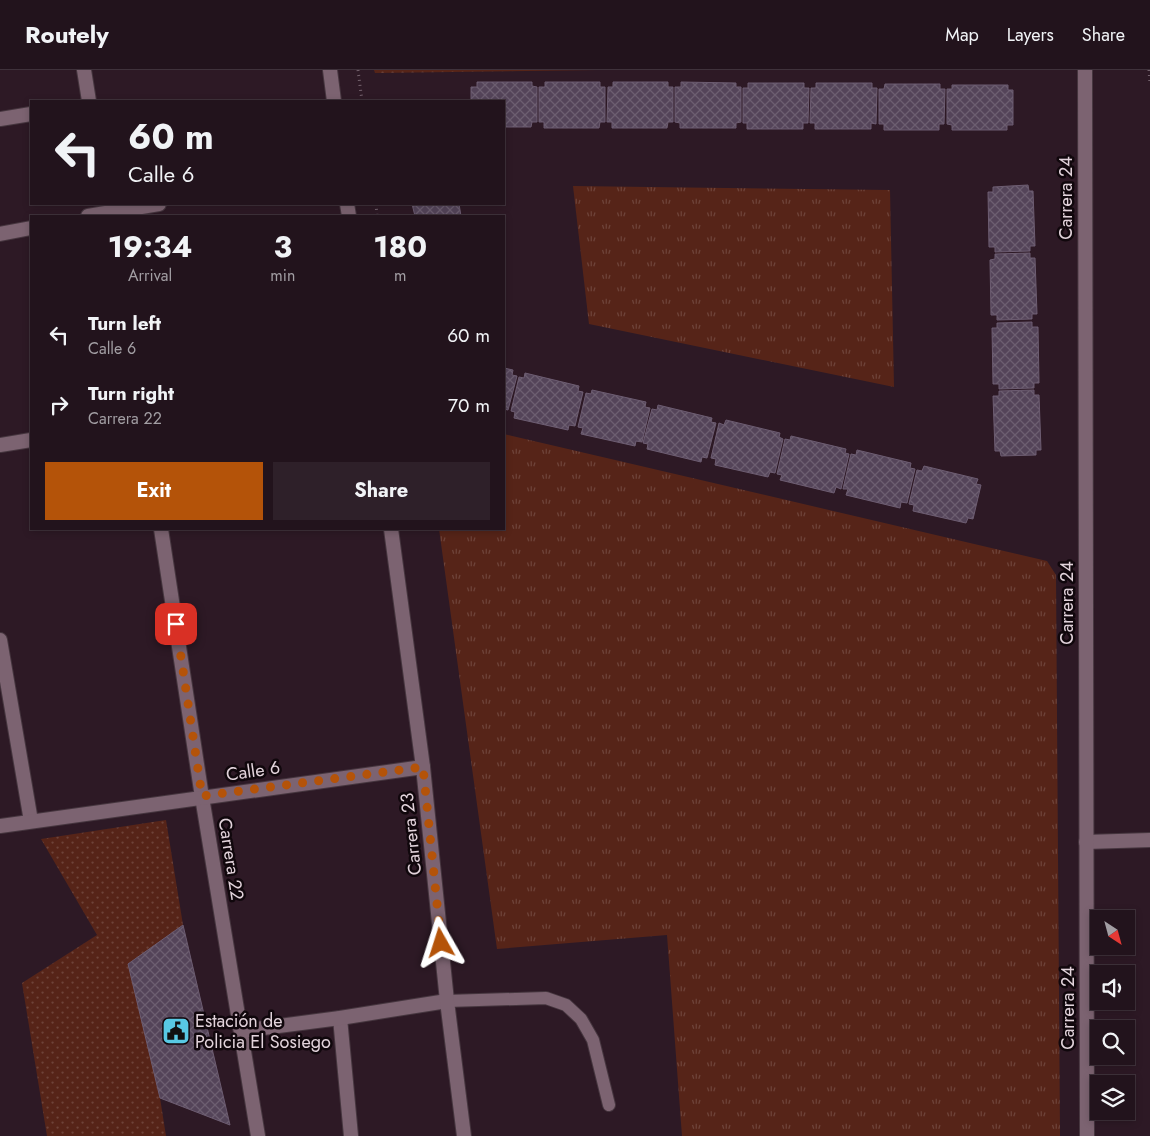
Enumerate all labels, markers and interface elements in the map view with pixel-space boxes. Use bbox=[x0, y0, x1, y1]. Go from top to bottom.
text: Routely bbox=[25, 17, 109, 52]
text: Map bbox=[945, 22, 979, 48]
text: Layers bbox=[1007, 22, 1054, 48]
text: Share bbox=[1082, 22, 1125, 48]
text: 60 m bbox=[128, 112, 214, 162]
icon: left bbox=[45, 120, 110, 185]
street label: Carrera 24 bbox=[1053, 156, 1079, 240]
text: Calle 6 bbox=[128, 158, 194, 190]
text: 19:34 bbox=[108, 225, 192, 268]
text: 3 bbox=[273, 225, 292, 268]
text: 180 bbox=[373, 225, 427, 268]
text: Arrival bbox=[128, 264, 172, 287]
text: min bbox=[270, 264, 295, 287]
text: m bbox=[394, 264, 406, 287]
text: Turn left bbox=[88, 310, 161, 337]
icon: left bbox=[45, 321, 73, 349]
text: 60 m bbox=[447, 322, 490, 349]
text: Calle 6 bbox=[88, 337, 136, 360]
text: Turn right bbox=[88, 380, 174, 407]
icon: right bbox=[45, 391, 73, 419]
text: 70 m bbox=[448, 392, 490, 419]
text: Carrera 22 bbox=[88, 407, 162, 430]
button: Exit bbox=[45, 462, 263, 520]
button: Share bbox=[273, 462, 490, 520]
street label: Carrera 24 bbox=[1054, 561, 1080, 645]
pin bbox=[155, 603, 197, 645]
icon: arrive bbox=[162, 610, 190, 638]
street label: Calle 6 bbox=[224, 754, 282, 788]
street label: Carrera 23 bbox=[394, 791, 428, 876]
street label: Carrera 22 bbox=[212, 816, 250, 902]
north arrow bbox=[1090, 910, 1135, 955]
map controls bbox=[1090, 910, 1135, 1120]
position arrow bbox=[414, 916, 466, 968]
button: sound bbox=[1090, 965, 1135, 1010]
street label: Carrera 24 bbox=[1055, 966, 1081, 1050]
place label: Estación de Policia El Sosiego bbox=[195, 1008, 331, 1055]
public building icon: Estación de Policia El Sosiego bbox=[161, 1016, 191, 1046]
button: search bbox=[1090, 1020, 1135, 1065]
button: layers bbox=[1090, 1075, 1135, 1120]

